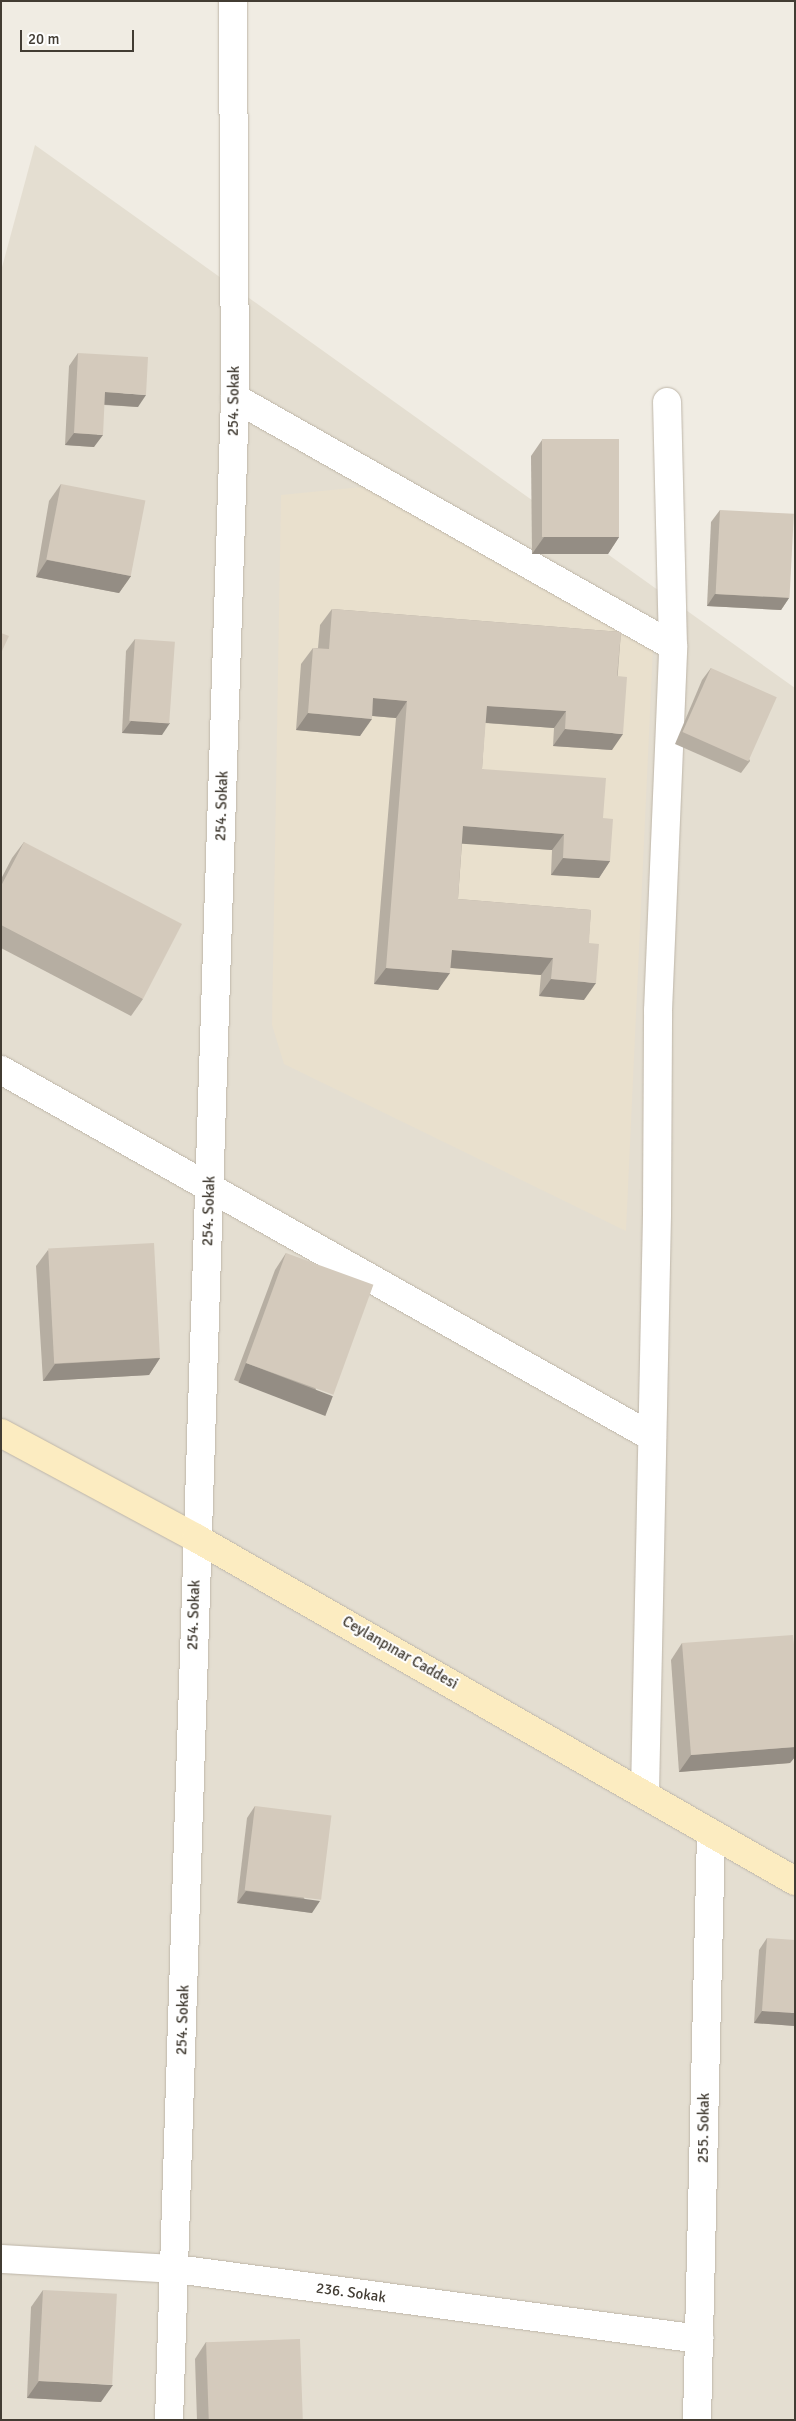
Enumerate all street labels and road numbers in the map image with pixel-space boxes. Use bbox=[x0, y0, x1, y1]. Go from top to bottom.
street label: 254. Sokak bbox=[224, 366, 244, 436]
street label: 254. Sokak bbox=[212, 771, 232, 841]
street label: 254. Sokak bbox=[199, 1176, 219, 1246]
street label: 254. Sokak bbox=[184, 1580, 204, 1650]
street label: Ceylanpınar Caddesi bbox=[339, 1613, 461, 1693]
street label: 254. Sokak bbox=[173, 1985, 193, 2055]
street label: 255. Sokak bbox=[694, 2093, 714, 2163]
street label: 236. Sokak bbox=[315, 2279, 387, 2307]

